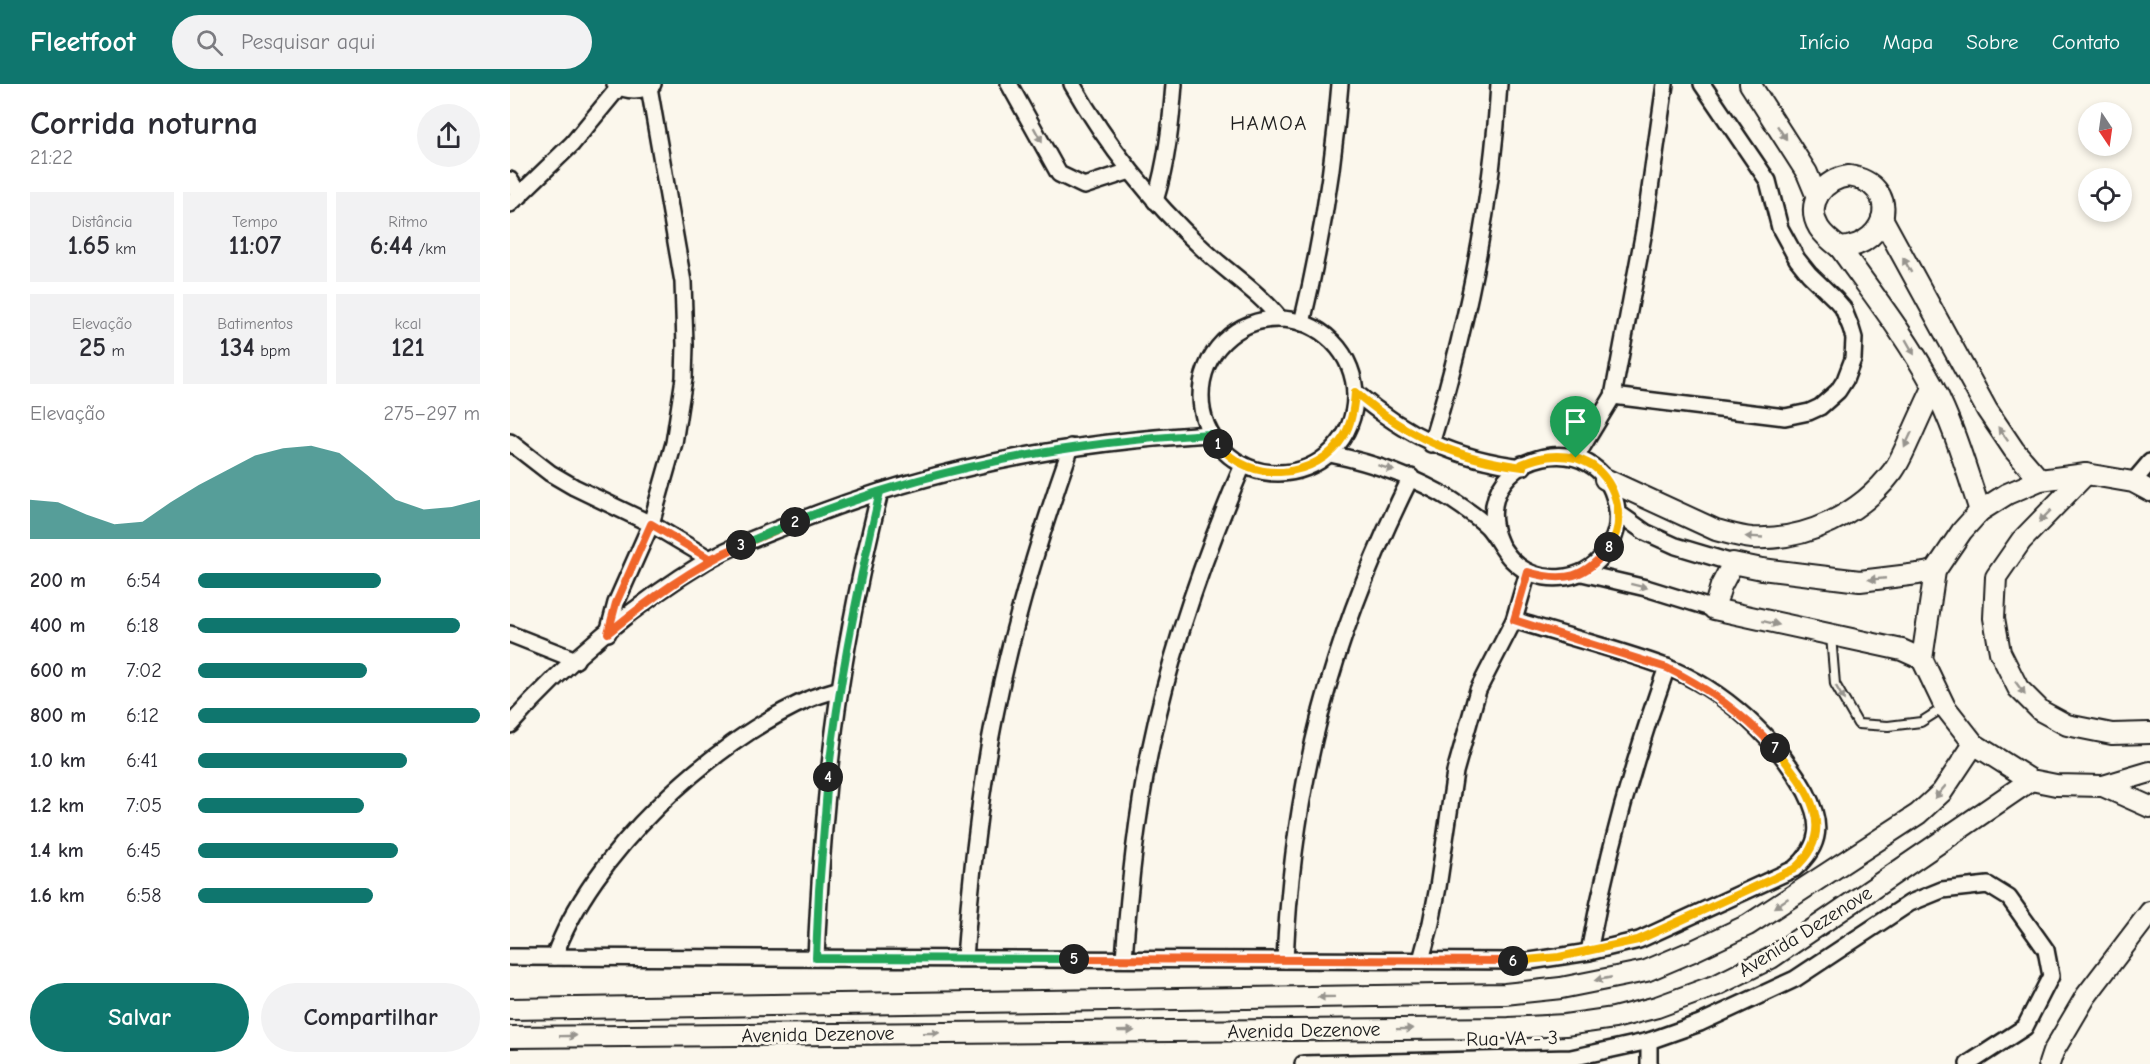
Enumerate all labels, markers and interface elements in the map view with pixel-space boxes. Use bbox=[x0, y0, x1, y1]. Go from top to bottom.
search box bbox=[172, 15, 592, 69]
text: Fleetfoot bbox=[30, 26, 136, 58]
icon: search bbox=[193, 26, 226, 59]
text: Pesquisar aqui bbox=[241, 29, 376, 55]
text: Início bbox=[1799, 30, 1850, 54]
text: Mapa bbox=[1883, 30, 1933, 54]
text: Sobre bbox=[1966, 30, 2019, 54]
text: Contato bbox=[2052, 30, 2120, 54]
north arrow bbox=[2078, 102, 2132, 156]
map controls bbox=[2078, 102, 2132, 222]
text: Corrida noturna bbox=[30, 104, 258, 142]
button: share bbox=[417, 104, 480, 167]
district label: HAMOA bbox=[1230, 111, 1308, 135]
one-way arrow bbox=[1776, 125, 1787, 141]
one-way arrow bbox=[1033, 127, 1043, 144]
text: 21:22 bbox=[30, 146, 73, 169]
button: locate bbox=[2078, 168, 2132, 222]
text: Distância bbox=[71, 213, 133, 231]
text: Tempo bbox=[232, 213, 278, 231]
text: Ritmo bbox=[388, 213, 428, 231]
text: 1.65 bbox=[68, 231, 110, 261]
text: 11:07 bbox=[229, 231, 281, 261]
text: 6:44 bbox=[370, 231, 413, 261]
text: km bbox=[110, 240, 136, 258]
text: /km bbox=[413, 240, 446, 258]
one-way arrow bbox=[1902, 256, 1912, 273]
text: Elevação bbox=[72, 315, 132, 333]
text: Batimentos bbox=[217, 315, 293, 333]
text: kcal bbox=[395, 315, 421, 333]
text: 25 bbox=[79, 333, 106, 363]
text: 134 bbox=[220, 333, 255, 363]
text: 121 bbox=[391, 333, 425, 363]
one-way arrow bbox=[1905, 339, 1915, 356]
text: m bbox=[106, 342, 125, 360]
text: bpm bbox=[255, 342, 290, 360]
pin bbox=[1550, 396, 1601, 458]
text: Elevação bbox=[30, 402, 105, 425]
text: 275–297 m bbox=[384, 402, 480, 425]
icon: arrive bbox=[1559, 405, 1592, 438]
one-way arrow bbox=[1997, 427, 2009, 443]
pin: 1 bbox=[1203, 429, 1233, 459]
one-way arrow bbox=[1904, 432, 1913, 449]
text: 1 bbox=[1215, 435, 1221, 453]
one-way arrow bbox=[1377, 464, 1395, 474]
pin: 2 bbox=[780, 507, 810, 537]
one-way arrow bbox=[2039, 508, 2053, 522]
text: 2 bbox=[791, 513, 799, 531]
pin: 3 bbox=[726, 530, 756, 560]
pin: 8 bbox=[1594, 532, 1624, 562]
one-way arrow bbox=[1744, 532, 1763, 541]
text: 3 bbox=[737, 536, 745, 554]
text: 8 bbox=[1605, 538, 1613, 556]
text: 200 m bbox=[30, 569, 86, 592]
text: 6:54 bbox=[126, 569, 161, 592]
one-way arrow bbox=[1867, 574, 1886, 584]
one-way arrow bbox=[1630, 582, 1648, 592]
text: 400 m bbox=[30, 614, 85, 637]
text: 6:18 bbox=[126, 614, 159, 637]
one-way arrow bbox=[1762, 618, 1780, 628]
text: 600 m bbox=[30, 659, 86, 682]
text: 7:02 bbox=[126, 659, 162, 682]
one-way arrow bbox=[2014, 679, 2026, 695]
one-way arrow bbox=[1835, 685, 1845, 702]
text: 800 m bbox=[30, 704, 86, 727]
text: 6:12 bbox=[126, 704, 159, 727]
pin: 7 bbox=[1760, 733, 1790, 763]
text: 7 bbox=[1771, 739, 1779, 757]
text: 1.0 km bbox=[30, 749, 86, 772]
text: 6:41 bbox=[126, 749, 158, 772]
pin: 4 bbox=[813, 762, 843, 792]
text: 4 bbox=[824, 768, 832, 786]
one-way arrow bbox=[1934, 784, 1947, 800]
text: 1.2 km bbox=[30, 794, 84, 817]
text: 7:05 bbox=[126, 794, 162, 817]
text: 1.4 km bbox=[30, 839, 84, 862]
text: 6:45 bbox=[126, 839, 161, 862]
street label: Avenida Dezenove bbox=[1734, 881, 1876, 982]
text: 1.6 km bbox=[30, 884, 85, 907]
text: 6:58 bbox=[126, 884, 162, 907]
one-way arrow bbox=[1773, 897, 1789, 908]
pin: 5 bbox=[1059, 944, 1089, 974]
pin: 6 bbox=[1498, 946, 1528, 976]
text: 5 bbox=[1070, 950, 1078, 968]
text: 6 bbox=[1509, 952, 1517, 970]
one-way arrow bbox=[1594, 975, 1613, 984]
button: Salvar bbox=[30, 983, 249, 1052]
button: Compartilhar bbox=[261, 983, 480, 1052]
one-way arrow bbox=[1316, 992, 1335, 1002]
street label: Avenida Dezenove bbox=[1227, 1018, 1381, 1043]
street label: Avenida Dezenove bbox=[741, 1022, 895, 1047]
one-way arrow bbox=[1396, 1024, 1415, 1034]
one-way arrow bbox=[1117, 1026, 1136, 1036]
street label: Rua VA - 3 bbox=[1466, 1026, 1558, 1051]
one-way arrow bbox=[922, 1028, 941, 1038]
one-way arrow bbox=[559, 1031, 578, 1041]

